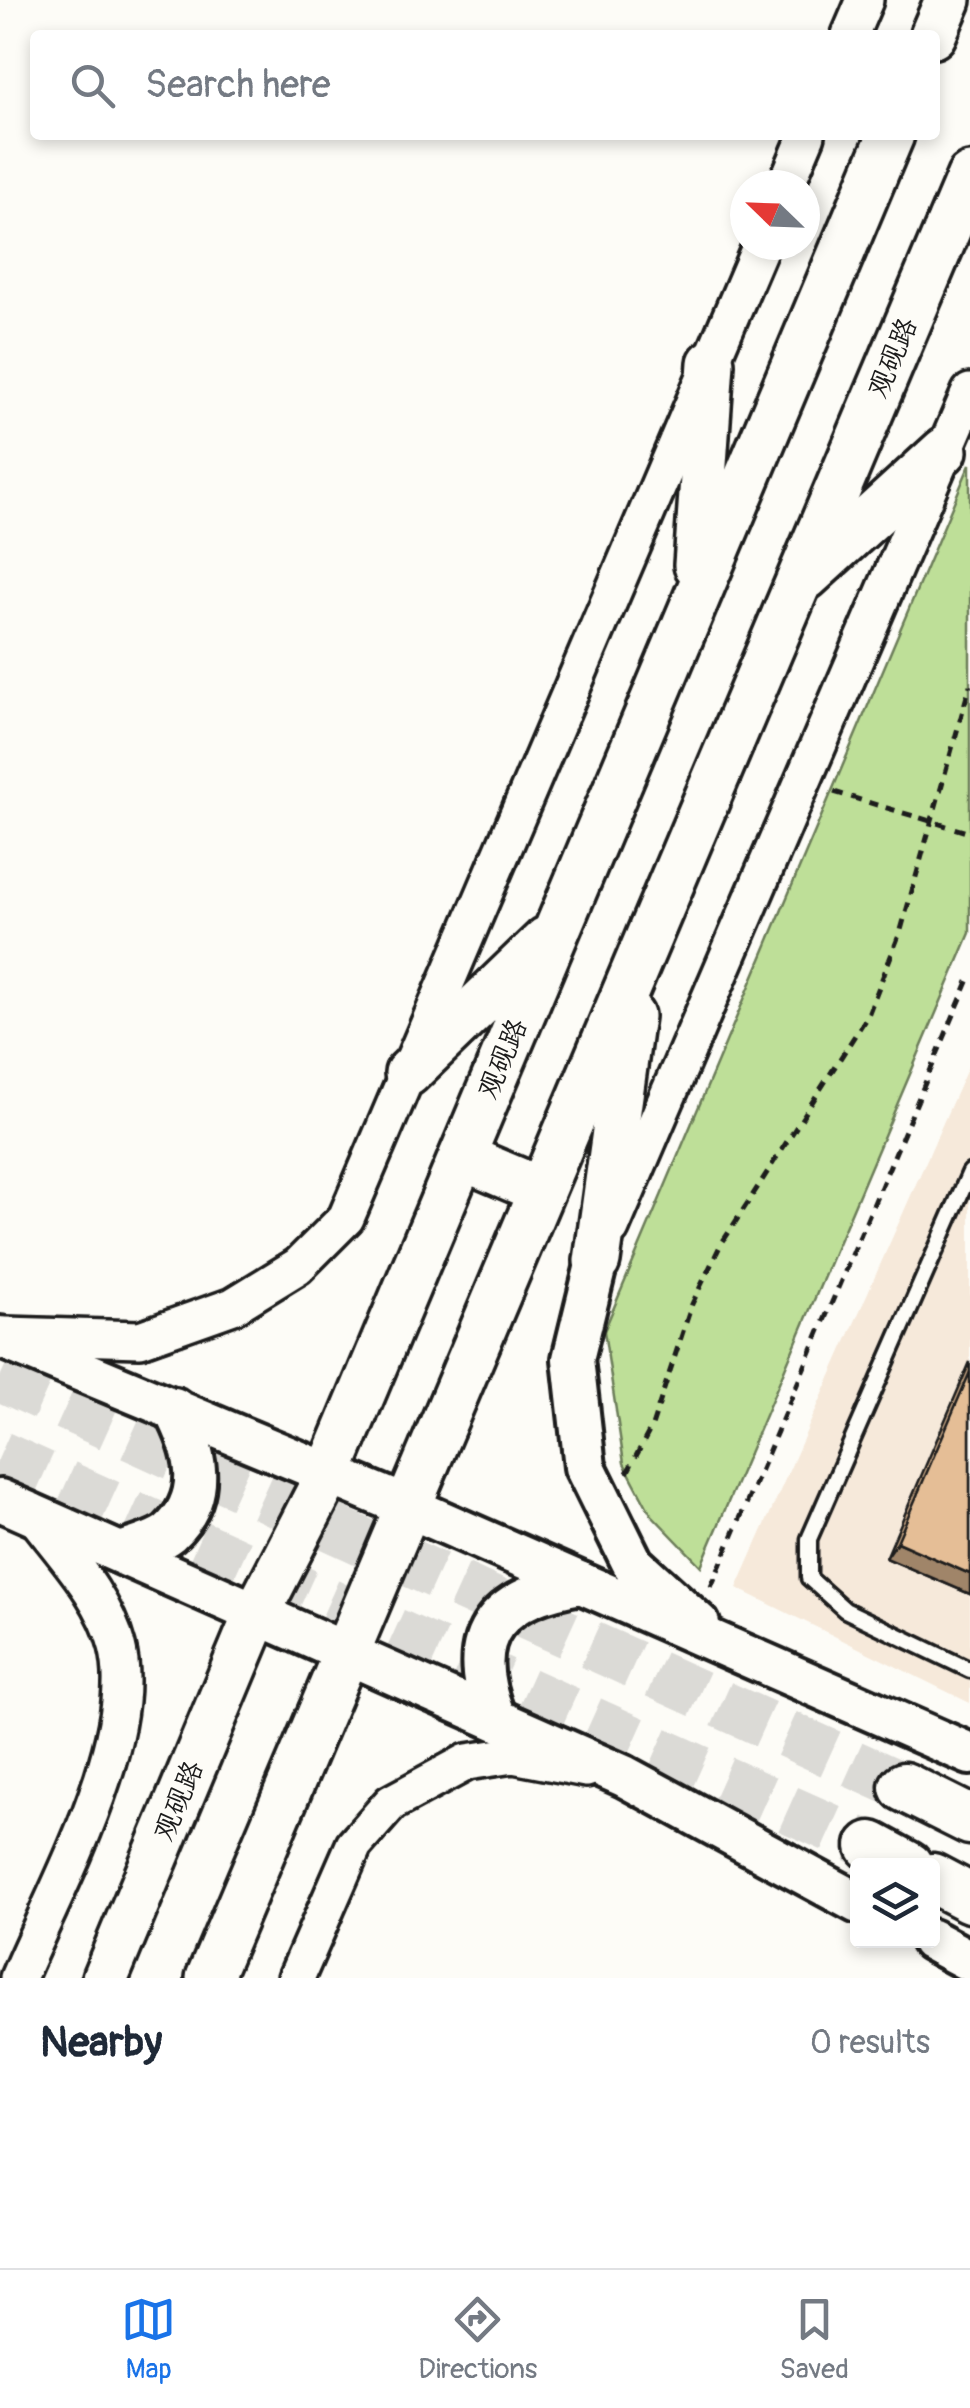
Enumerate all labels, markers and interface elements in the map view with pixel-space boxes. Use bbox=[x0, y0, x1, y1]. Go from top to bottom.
search box bbox=[30, 30, 940, 140]
icon: search bbox=[65, 58, 120, 113]
text: Search here bbox=[145, 61, 331, 109]
north arrow bbox=[730, 170, 820, 260]
street label: 观砚路 bbox=[860, 312, 926, 404]
street label: 观砚路 bbox=[470, 1013, 536, 1105]
street label: 观砚路 bbox=[146, 1755, 212, 1847]
map controls bbox=[850, 1858, 940, 1948]
button: layers bbox=[850, 1858, 940, 1948]
text: Nearby bbox=[40, 2017, 162, 2069]
text: 0 results bbox=[810, 2023, 930, 2063]
tab: Map bbox=[121, 2292, 176, 2387]
tab: Directions bbox=[418, 2292, 537, 2387]
tab: Saved bbox=[779, 2292, 849, 2387]

